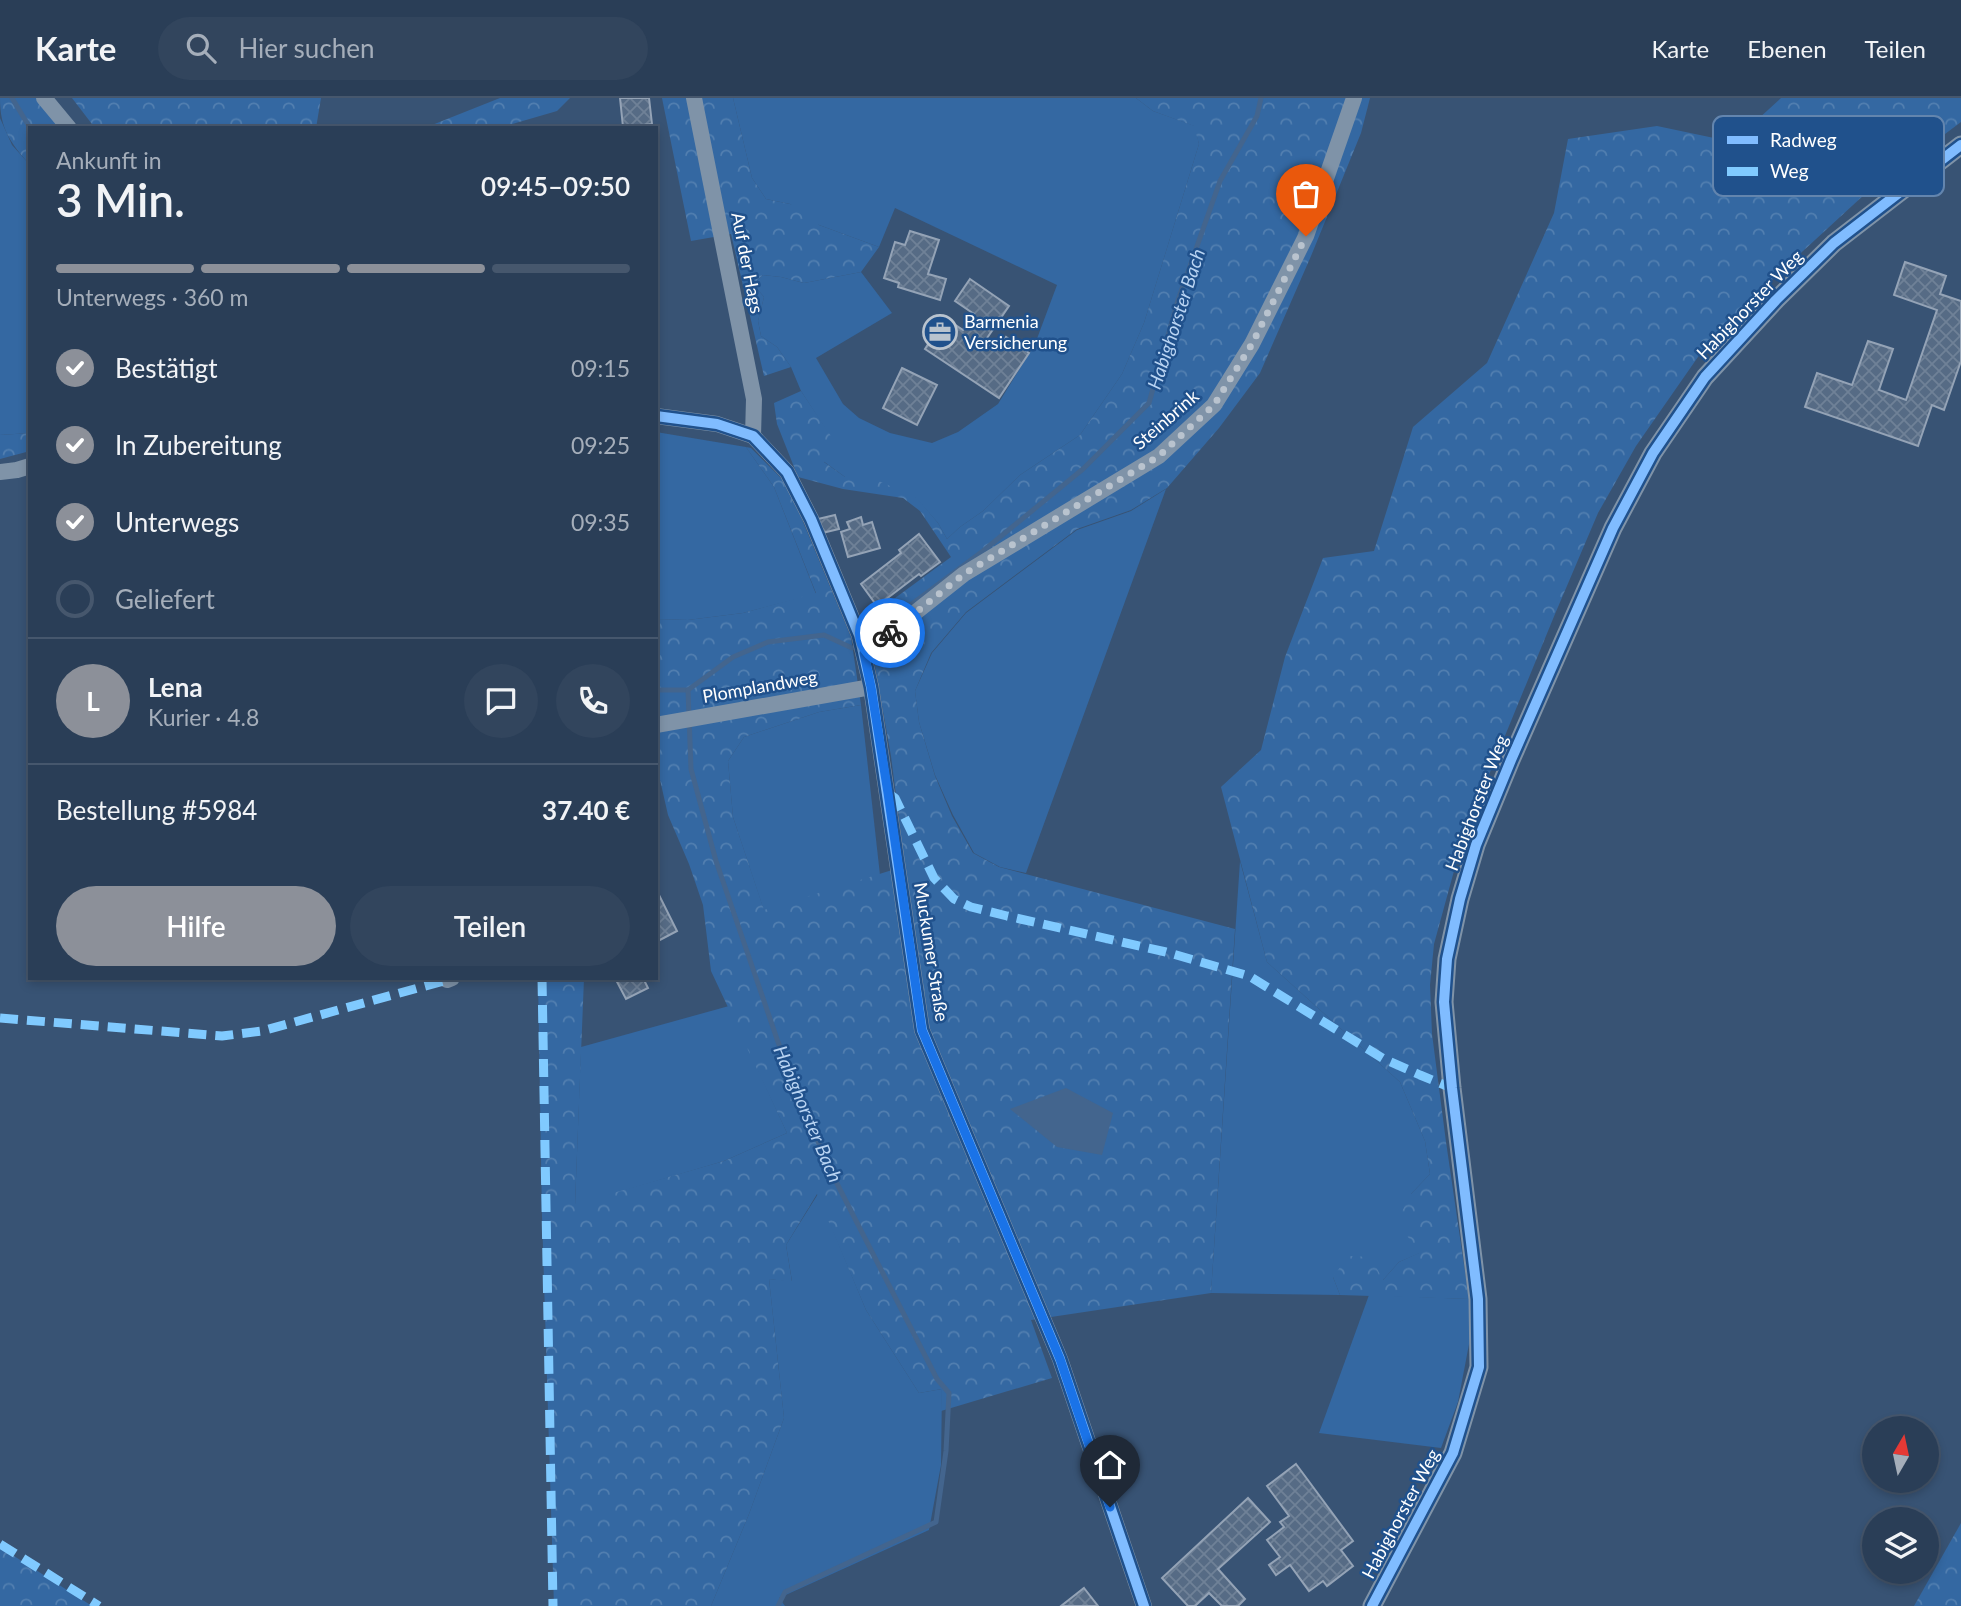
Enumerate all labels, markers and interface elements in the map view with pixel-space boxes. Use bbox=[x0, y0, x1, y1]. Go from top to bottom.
search box bbox=[158, 17, 648, 80]
text: Karte bbox=[35, 28, 116, 68]
icon: search bbox=[182, 29, 220, 67]
text: Hier suchen bbox=[238, 32, 375, 64]
text: Karte bbox=[1652, 34, 1709, 63]
text: Ebenen bbox=[1747, 34, 1827, 63]
text: Teilen bbox=[1865, 34, 1926, 63]
legend bbox=[1713, 116, 1944, 196]
text: Radweg bbox=[1770, 128, 1837, 151]
text: Ankunft in bbox=[56, 146, 162, 174]
text: Weg bbox=[1770, 159, 1809, 182]
pin bbox=[1276, 164, 1336, 236]
text: 09:45–09:50 bbox=[481, 170, 630, 202]
text: 3 Min. bbox=[56, 172, 185, 227]
icon: bag bbox=[1287, 175, 1325, 213]
street label: Auf der Hags bbox=[727, 210, 769, 315]
street label: Habighorster Weg bbox=[1691, 245, 1807, 364]
water label: Habighorster Bach bbox=[1142, 246, 1209, 392]
text: Unterwegs · 360 m bbox=[56, 283, 249, 311]
place label: Barmenia Versicherung bbox=[964, 310, 1067, 353]
office icon: Barmenia Versicherung bbox=[921, 313, 959, 351]
icon: check bbox=[56, 349, 94, 387]
text: Bestätigt bbox=[115, 352, 218, 384]
text: 09:15 bbox=[571, 354, 630, 382]
street label: Steinbrink bbox=[1128, 384, 1203, 454]
icon: check bbox=[56, 426, 94, 464]
text: In Zubereitung bbox=[115, 429, 282, 461]
text: 09:25 bbox=[571, 431, 630, 459]
icon: check bbox=[56, 503, 94, 541]
text: Unterwegs bbox=[115, 506, 239, 538]
text: 09:35 bbox=[571, 508, 630, 536]
text: Geliefert bbox=[115, 583, 215, 615]
courier bbox=[855, 598, 925, 668]
icon: bike bbox=[871, 614, 909, 652]
button: chat bbox=[464, 664, 538, 738]
button: phone bbox=[556, 664, 630, 738]
street label: Plomplandweg bbox=[701, 665, 819, 707]
text: Lena bbox=[148, 671, 203, 703]
text: L bbox=[86, 685, 100, 717]
text: Kurier · 4.8 bbox=[148, 703, 259, 731]
street label: Habighorster Weg bbox=[1440, 732, 1512, 874]
text: Bestellung #5984 bbox=[56, 794, 257, 826]
text: 37.40 € bbox=[542, 794, 630, 826]
street label: Muckumer Straße bbox=[910, 881, 954, 1023]
button: Hilfe bbox=[56, 886, 336, 966]
button: Teilen bbox=[350, 886, 630, 966]
water label: Habighorster Bach bbox=[769, 1042, 848, 1186]
north arrow bbox=[1862, 1416, 1939, 1493]
map controls bbox=[1862, 1416, 1939, 1584]
pin bbox=[1080, 1435, 1140, 1507]
street label: Habighorster Weg bbox=[1357, 1445, 1444, 1582]
icon: home bbox=[1091, 1446, 1129, 1484]
button: layers bbox=[1862, 1507, 1939, 1584]

